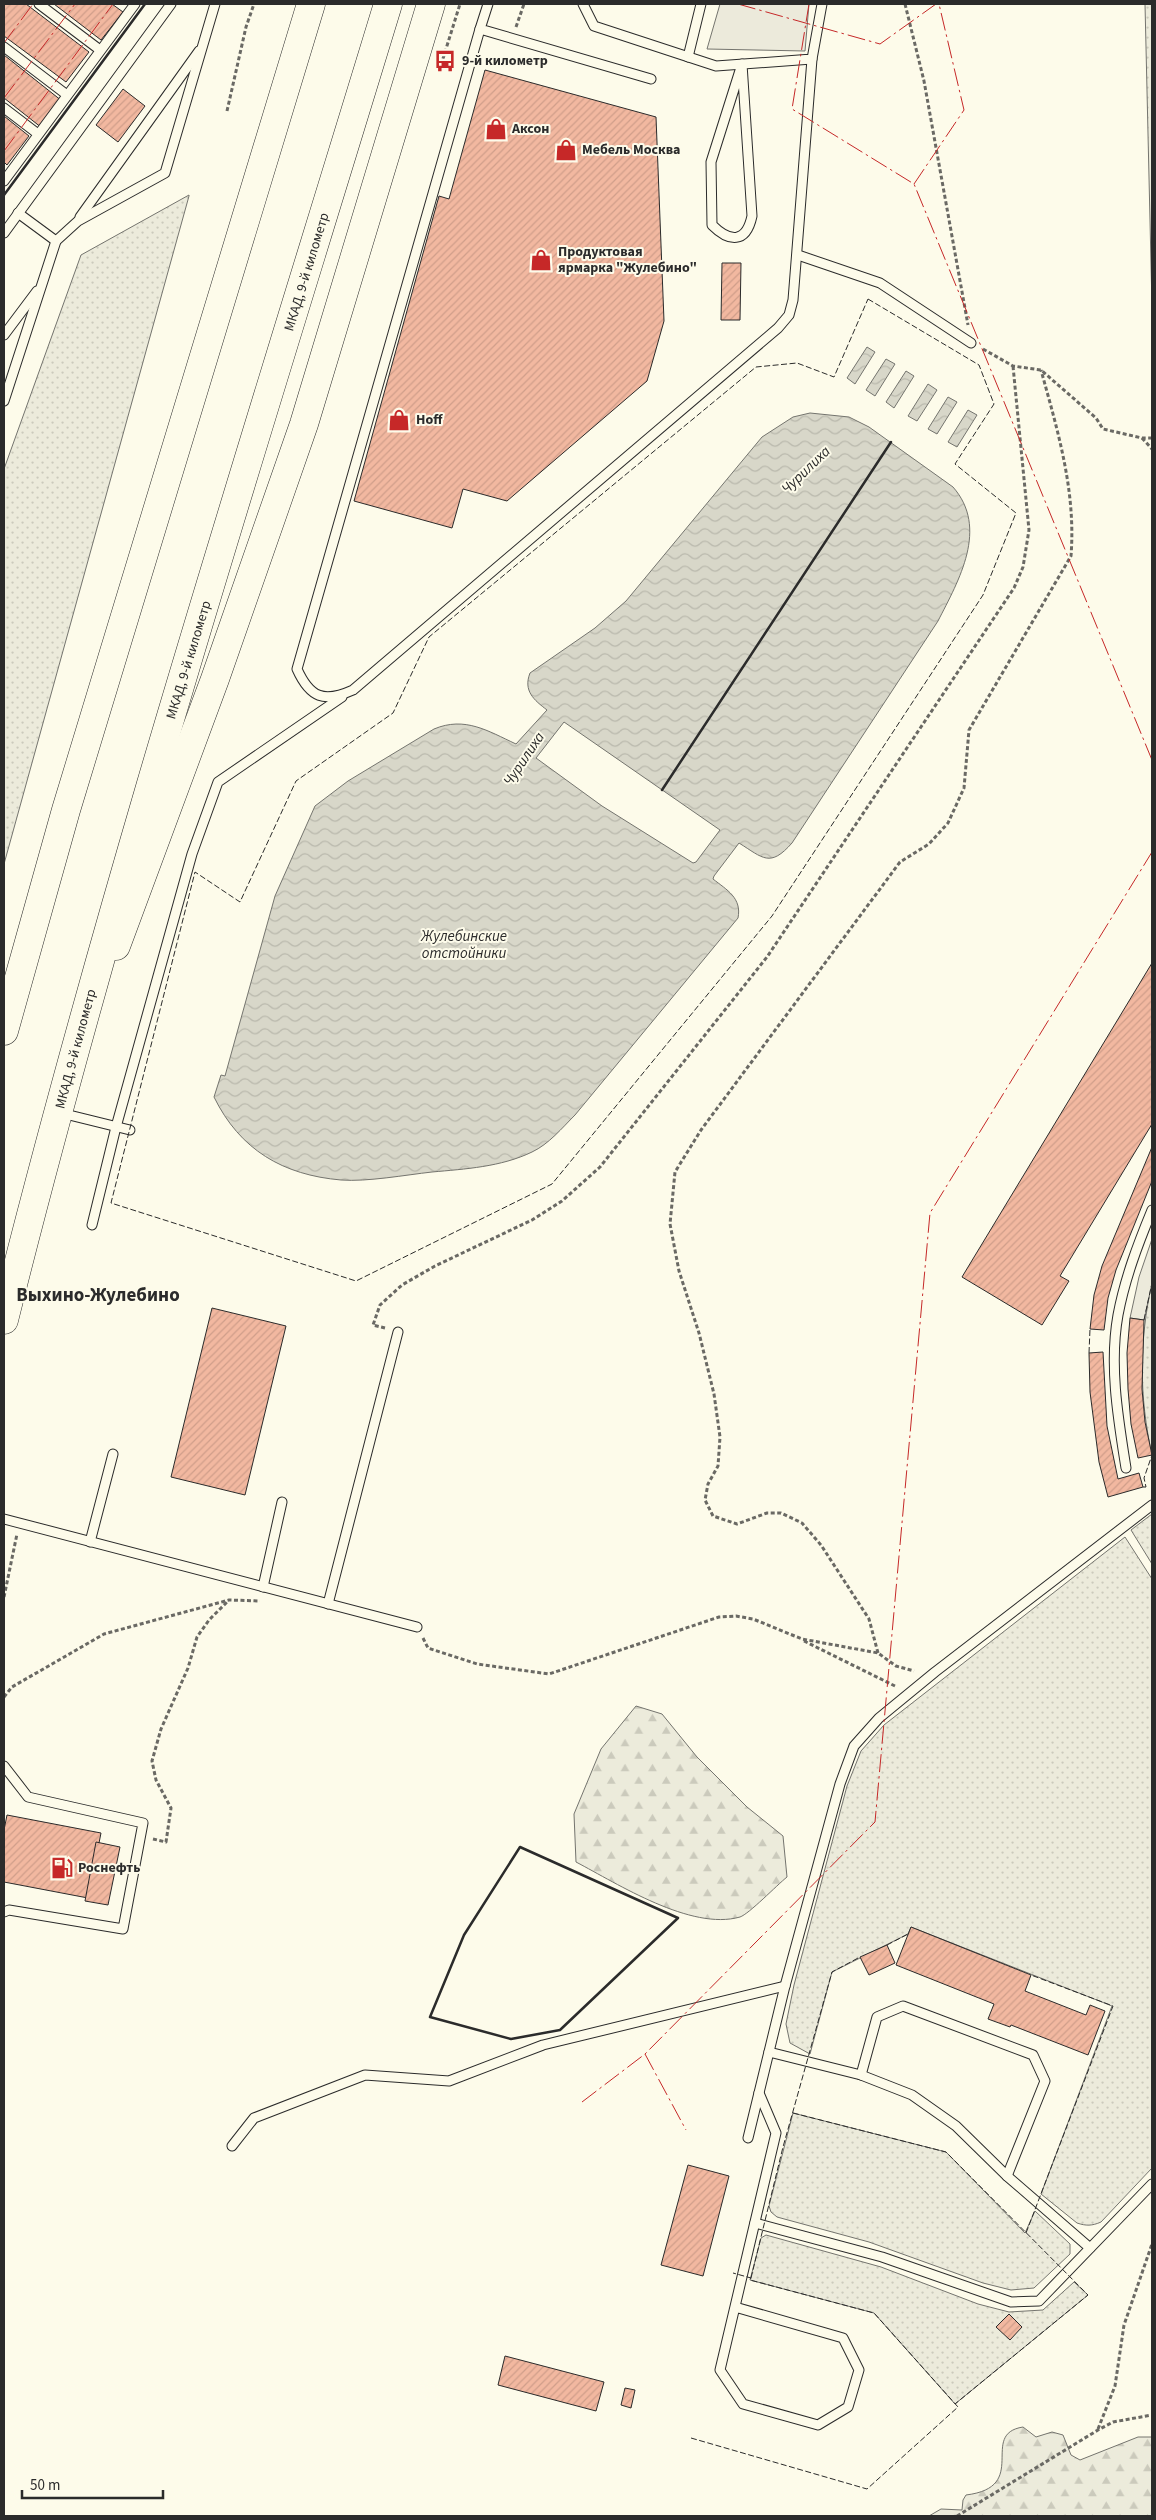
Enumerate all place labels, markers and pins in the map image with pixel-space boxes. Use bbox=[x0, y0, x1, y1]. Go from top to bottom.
bus stop icon: 9-й километр bbox=[432, 48, 458, 74]
place label: 9-й километр bbox=[462, 51, 548, 71]
shop icon: Аксон bbox=[483, 116, 509, 142]
place label: Аксон bbox=[511, 119, 549, 139]
shop icon: Мебель Москва bbox=[553, 137, 579, 163]
place label: Мебель Москва bbox=[582, 140, 681, 160]
place label: Продуктовая ярмарка "Жулебино" bbox=[558, 242, 697, 278]
shop icon: Продуктовая ярмарка "Жулебино" bbox=[528, 247, 554, 273]
shop icon: Hoff bbox=[386, 407, 412, 433]
place label: Hoff bbox=[416, 410, 443, 430]
fuel station icon: Роснефть bbox=[49, 1855, 75, 1881]
place label: Роснефть bbox=[78, 1858, 140, 1878]

